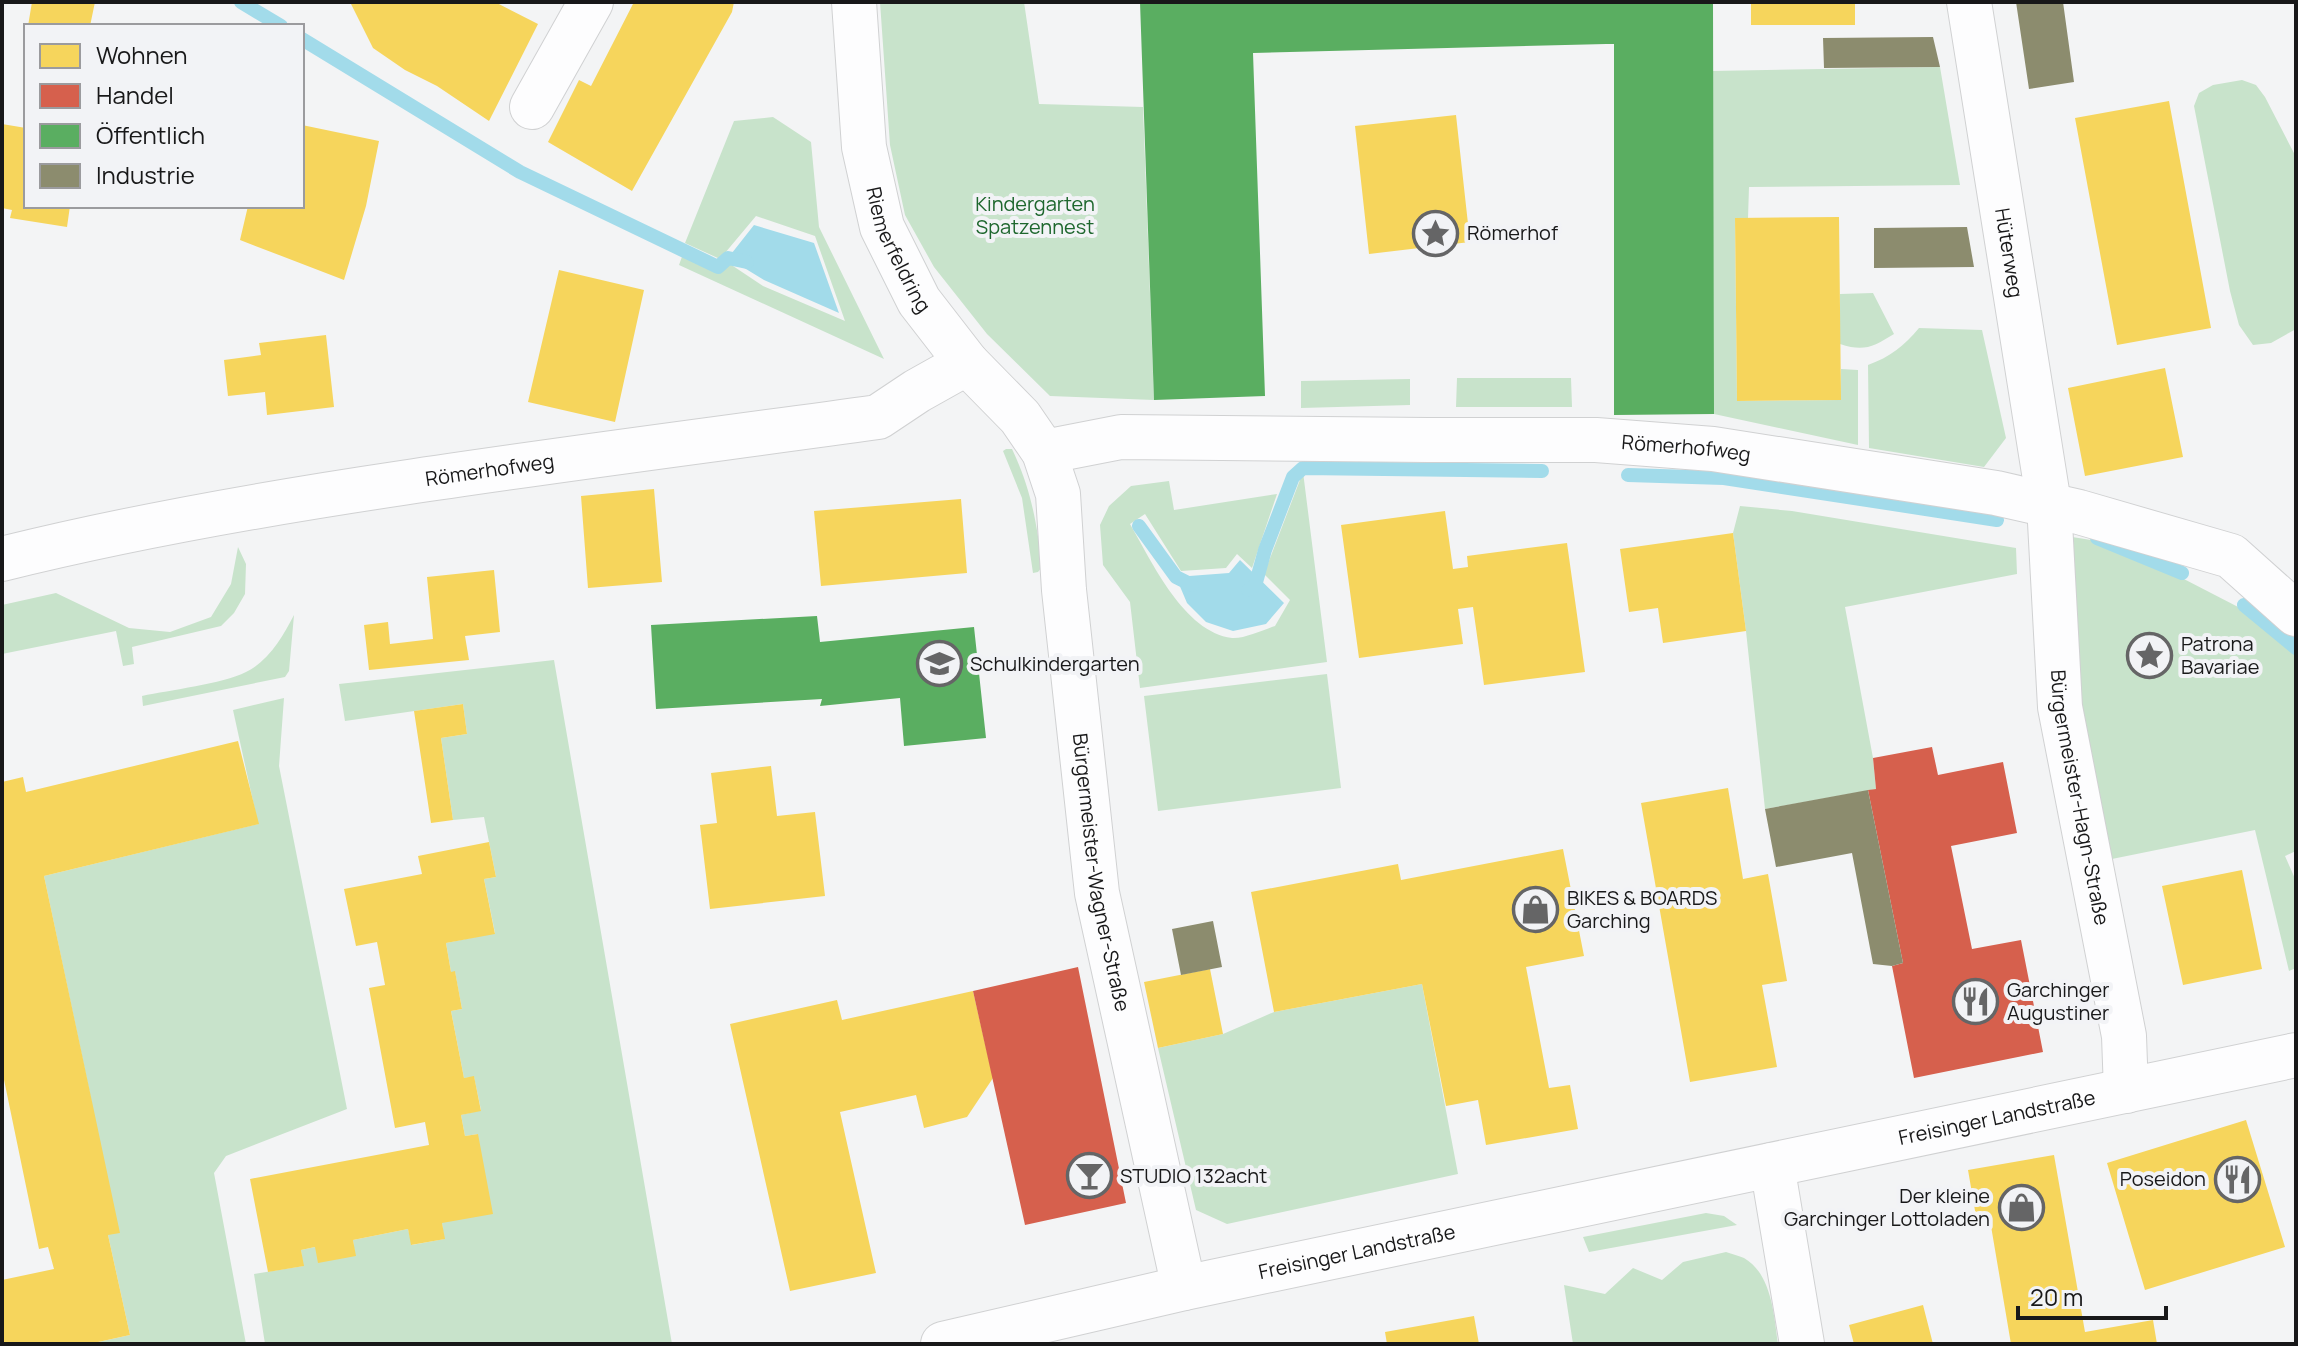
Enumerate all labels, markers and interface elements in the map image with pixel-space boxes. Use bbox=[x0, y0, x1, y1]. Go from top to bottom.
legend bbox=[24, 24, 304, 208]
text: Wohnen bbox=[96, 38, 188, 71]
text: Handel bbox=[96, 78, 174, 111]
text: Öffentlich bbox=[96, 118, 205, 151]
text: Industrie bbox=[96, 158, 195, 191]
street label: Riemerfeldring bbox=[860, 184, 937, 318]
park label: Kindergarten Spatzennest bbox=[975, 190, 1095, 240]
street label: Hüterweg bbox=[1989, 206, 2030, 300]
place icon: Römerhof bbox=[1412, 209, 1460, 257]
place label: Römerhof bbox=[1467, 219, 1558, 246]
street label: Römerhofweg bbox=[1621, 428, 1753, 468]
street label: Römerhofweg bbox=[424, 447, 556, 492]
place label: Patrona Bavariae bbox=[2181, 630, 2259, 680]
place icon: Patrona Bavariae bbox=[2126, 631, 2174, 679]
school or university icon: Schulkindergarten bbox=[915, 640, 963, 688]
place label: Schulkindergarten bbox=[970, 650, 1140, 677]
street label: Bürgermeister-Hagn-Straße bbox=[2045, 669, 2116, 927]
street label: Bürgermeister-Wagner-Straße bbox=[1067, 732, 1137, 1014]
place label: BIKES & BOARDS Garching bbox=[1567, 884, 1717, 934]
shop icon: BIKES & BOARDS Garching bbox=[1512, 886, 1560, 934]
place label: Garchinger Augustiner bbox=[2007, 976, 2109, 1026]
restaurant icon: Garchinger Augustiner bbox=[1952, 978, 2000, 1026]
street label: Freisinger Landstraße bbox=[1896, 1083, 2098, 1151]
bar icon: STUDIO 132acht bbox=[1065, 1152, 1113, 1200]
restaurant icon: Poseidon bbox=[2213, 1155, 2261, 1203]
place label: STUDIO 132acht bbox=[1120, 1162, 1267, 1189]
place label: Poseidon bbox=[2120, 1165, 2206, 1192]
place label: Der kleine Garchinger Lottoladen bbox=[1784, 1182, 1990, 1232]
shop icon: Der kleine Garchinger Lottoladen bbox=[1997, 1183, 2045, 1231]
street label: Freisinger Landstraße bbox=[1256, 1218, 1458, 1285]
scale bar bbox=[2018, 1270, 2166, 1320]
text: 20 m bbox=[2030, 1280, 2083, 1313]

